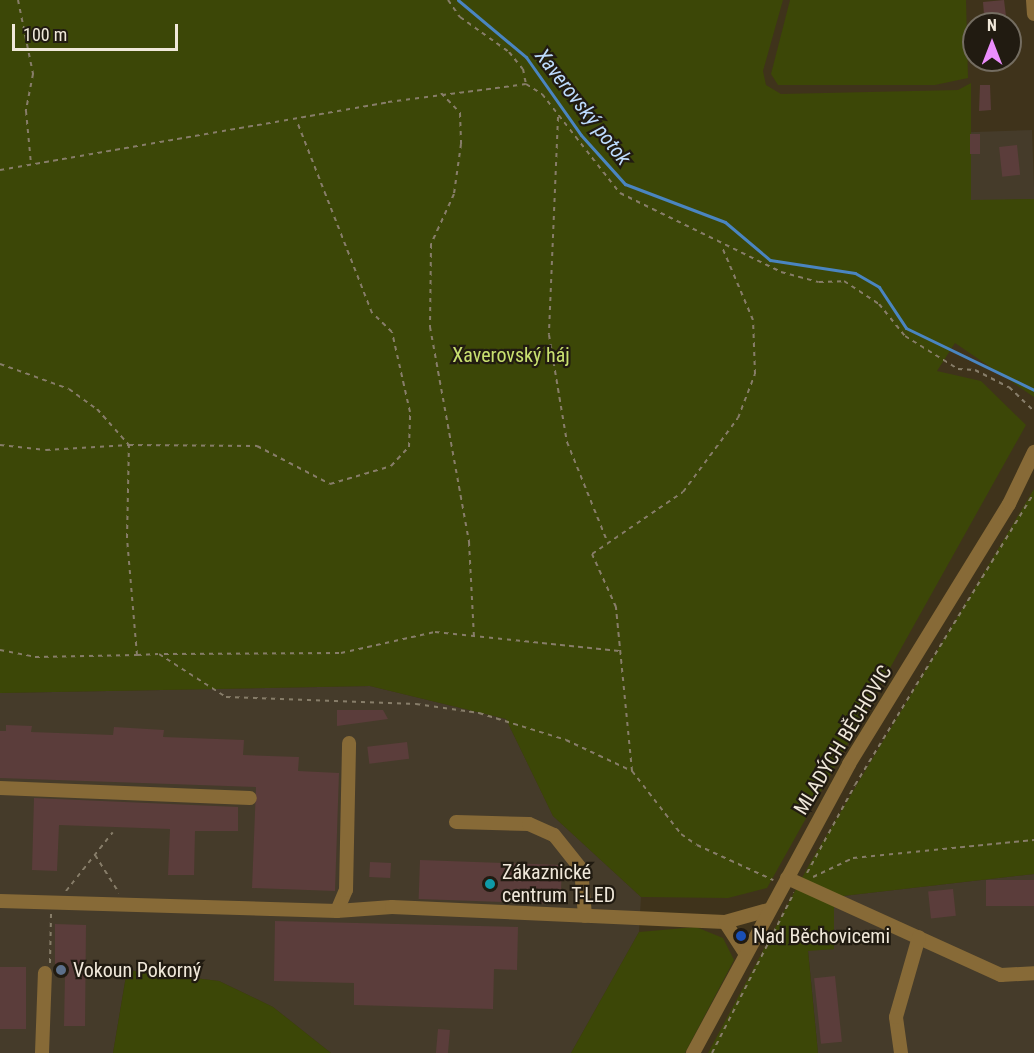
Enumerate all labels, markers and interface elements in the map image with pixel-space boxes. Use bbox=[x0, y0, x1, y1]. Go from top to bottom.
scale bar bbox=[15, 12, 182, 50]
north arrow bbox=[962, 12, 1022, 72]
text: N bbox=[987, 16, 997, 35]
text: 100 m bbox=[23, 24, 67, 45]
water label: Xaverovský potok bbox=[530, 44, 636, 170]
park label: Xaverovský háj bbox=[452, 343, 570, 367]
street label: MLADÝCH BĚCHOVIC bbox=[789, 661, 897, 819]
place label: Zákaznické centrum T-LED bbox=[502, 861, 616, 908]
marker: Zákaznické centrum T-LED bbox=[483, 877, 497, 891]
place label: Nad Běchovicemi bbox=[753, 924, 890, 948]
marker: Nad Běchovicemi bbox=[734, 929, 748, 943]
place label: Vokoun Pokorný bbox=[73, 958, 201, 982]
marker: Vokoun Pokorný bbox=[54, 963, 68, 977]

